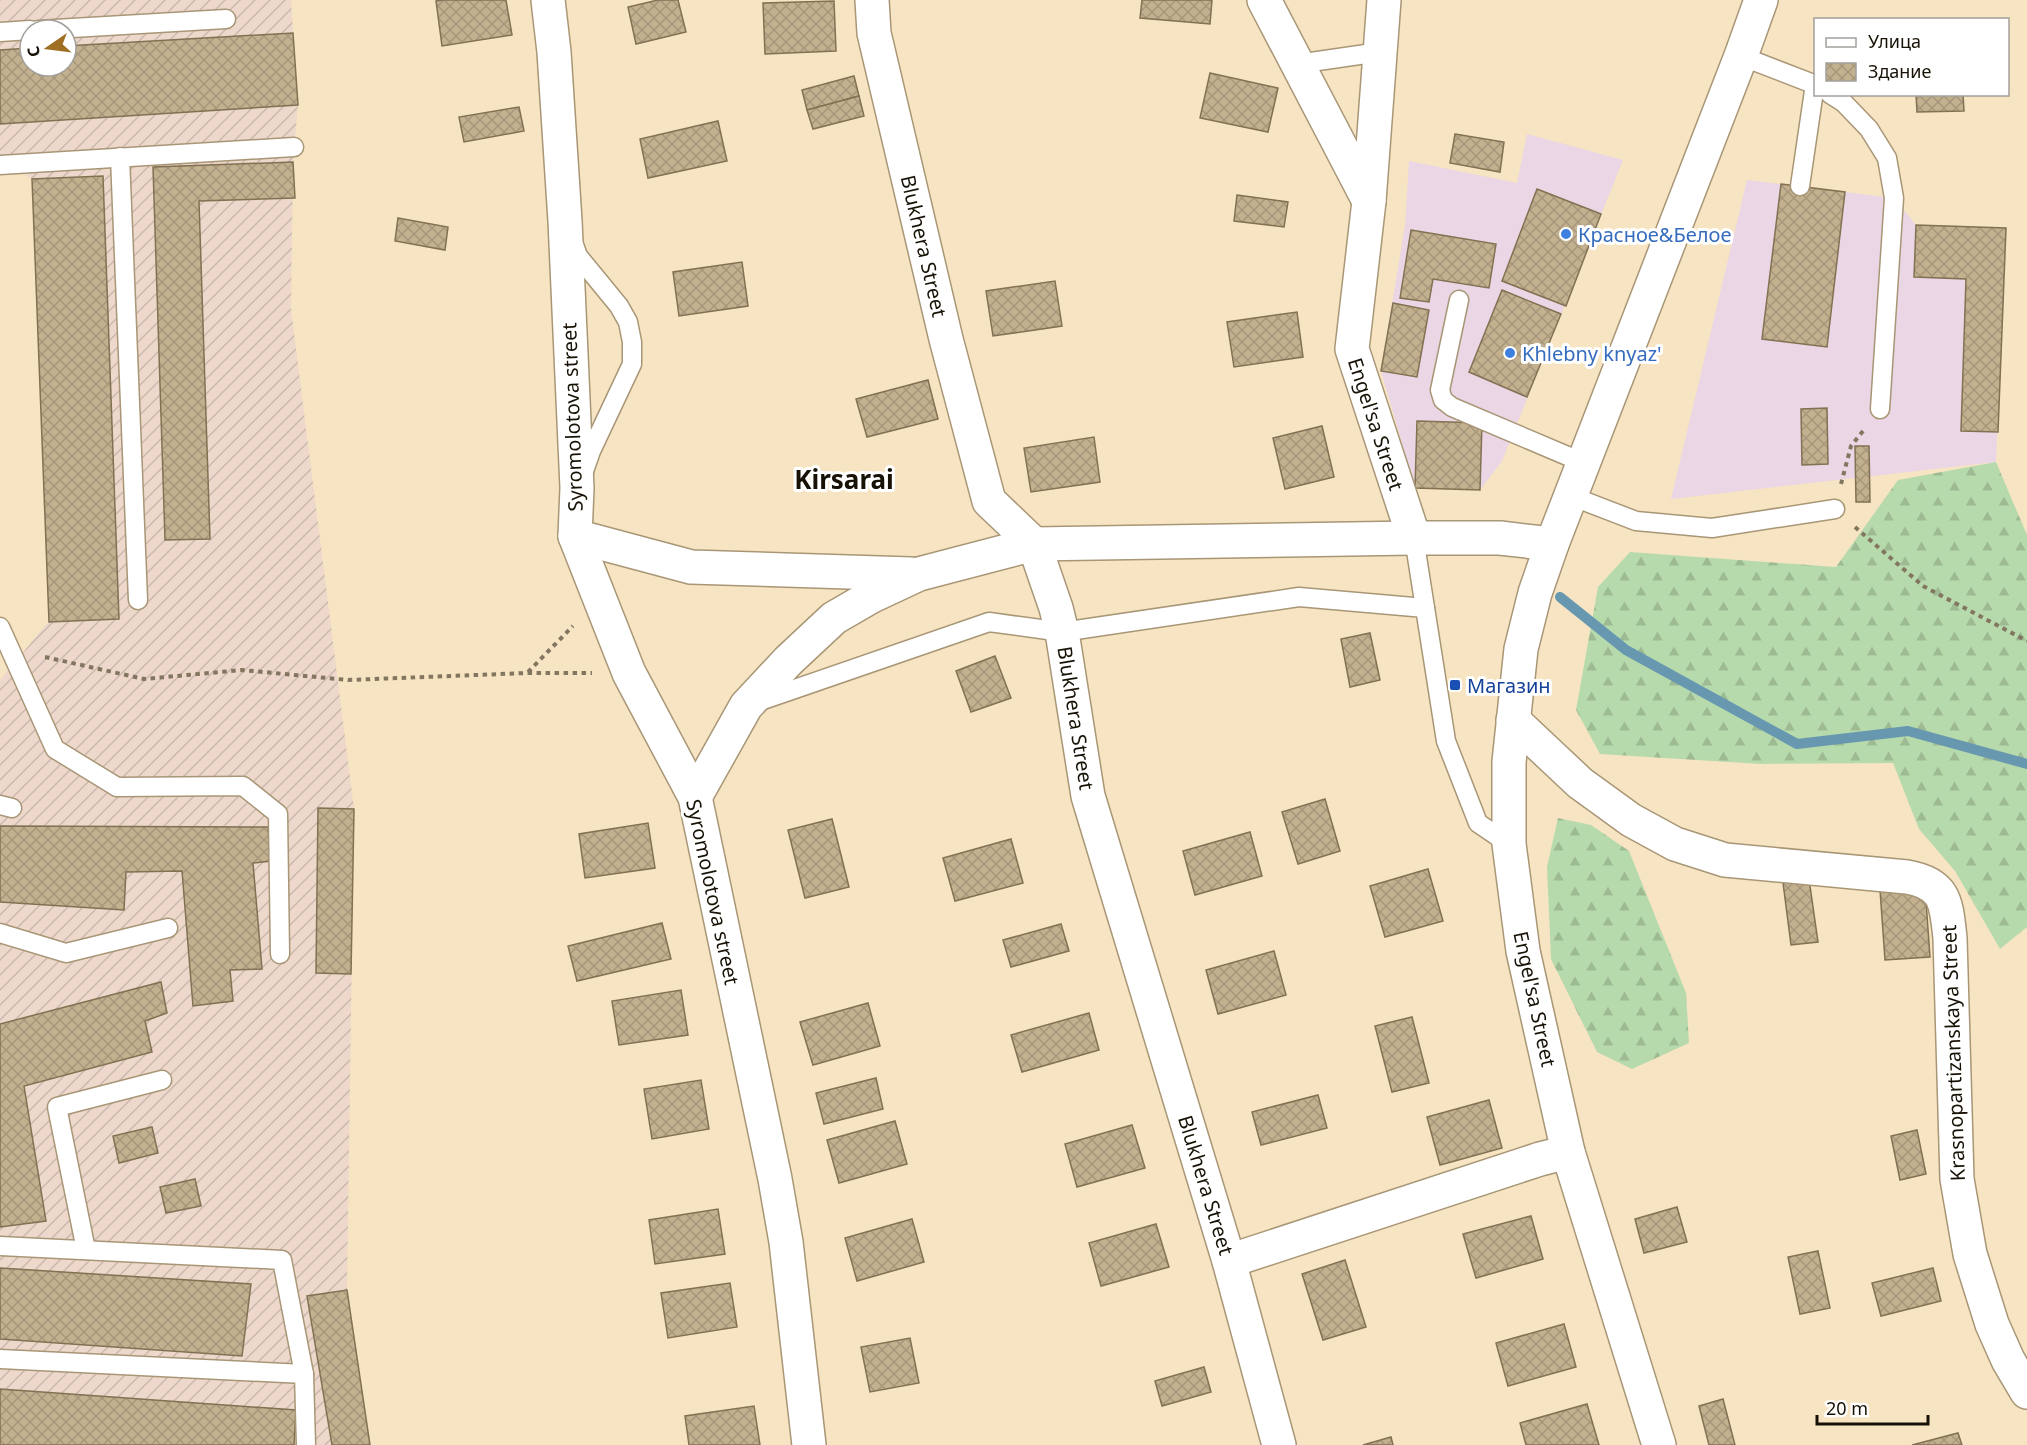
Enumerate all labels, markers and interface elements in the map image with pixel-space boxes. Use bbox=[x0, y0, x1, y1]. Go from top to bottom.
north arrow bbox=[18, 18, 78, 78]
legend bbox=[1814, 18, 2009, 96]
text: Улица bbox=[1868, 29, 1921, 53]
text: С bbox=[22, 44, 45, 59]
text: Здание bbox=[1868, 59, 1932, 83]
street label: Blukhera Street bbox=[895, 172, 953, 320]
place label: Красное&Белое bbox=[1578, 221, 1731, 248]
marker: Красное&Белое bbox=[1559, 227, 1573, 241]
street label: Syromolotova street bbox=[555, 322, 589, 512]
place label: Khlebny knyaz' bbox=[1522, 340, 1662, 367]
marker: Khlebny knyaz' bbox=[1503, 346, 1517, 360]
street label: Engel'sa Street bbox=[1342, 354, 1410, 494]
district label: Kirsarai bbox=[794, 461, 894, 497]
street label: Blukhera Street bbox=[1051, 644, 1101, 792]
place label: Магазин bbox=[1467, 672, 1551, 699]
marker: Магазин bbox=[1448, 678, 1462, 692]
street label: Syromolotova street bbox=[680, 797, 746, 987]
street label: Krasnopartizanskaya Street bbox=[1935, 924, 1971, 1182]
street label: Engel'sa Street bbox=[1507, 929, 1563, 1069]
street label: Blukhera Street bbox=[1172, 1112, 1240, 1258]
scale bar bbox=[1817, 1388, 1928, 1426]
text: 20 m bbox=[1826, 1396, 1868, 1420]

